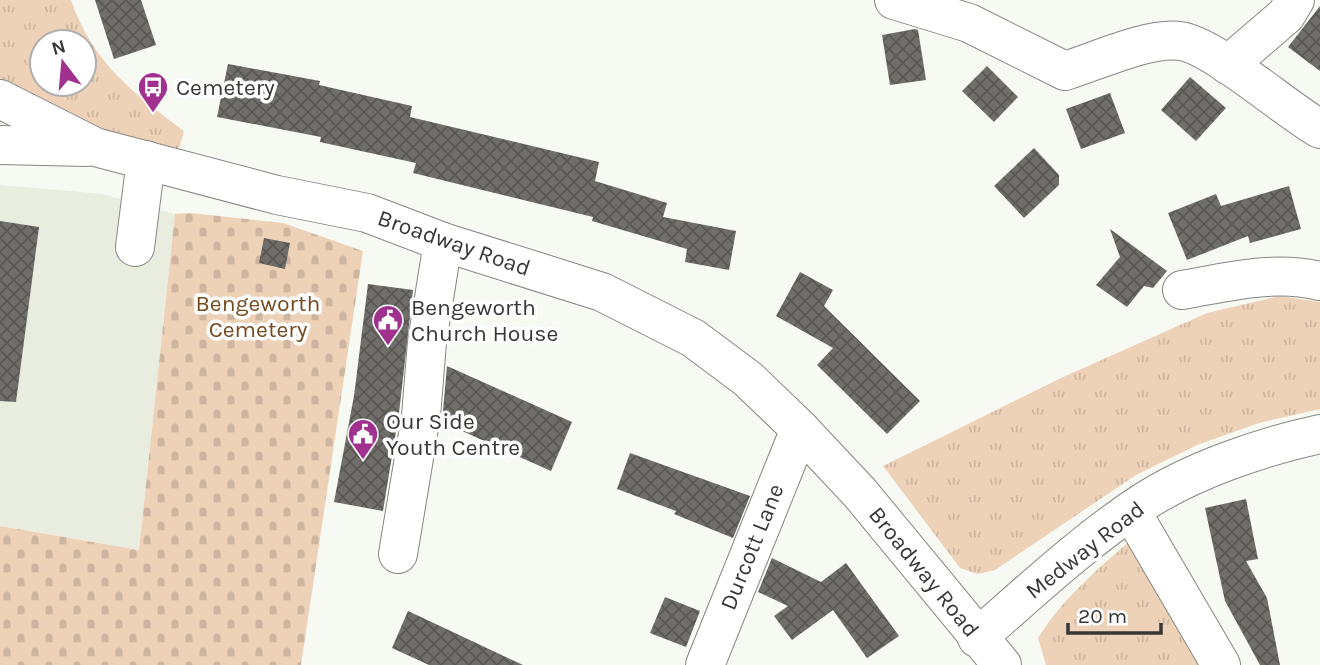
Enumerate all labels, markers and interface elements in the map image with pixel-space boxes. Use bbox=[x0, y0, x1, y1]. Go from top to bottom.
north arrow bbox=[28, 28, 98, 98]
text: N bbox=[49, 35, 68, 60]
bus stop icon: Cemetery bbox=[136, 70, 170, 114]
place label: Cemetery bbox=[176, 74, 275, 101]
street label: Broadway Road bbox=[374, 204, 534, 282]
park label: Bengeworth Cemetery bbox=[196, 290, 320, 343]
place label: Bengeworth Church House bbox=[411, 294, 558, 347]
public building icon: Bengeworth Church House bbox=[371, 303, 405, 347]
place label: Our Side Youth Centre bbox=[386, 408, 520, 461]
public building icon: Our Side Youth Centre bbox=[346, 417, 380, 461]
street label: Durcott Lane bbox=[714, 480, 790, 614]
street label: Medway Road bbox=[1020, 495, 1150, 605]
street label: Broadway Road bbox=[863, 501, 985, 643]
scale bar bbox=[1068, 592, 1161, 636]
text: 20 m bbox=[1078, 604, 1127, 628]

